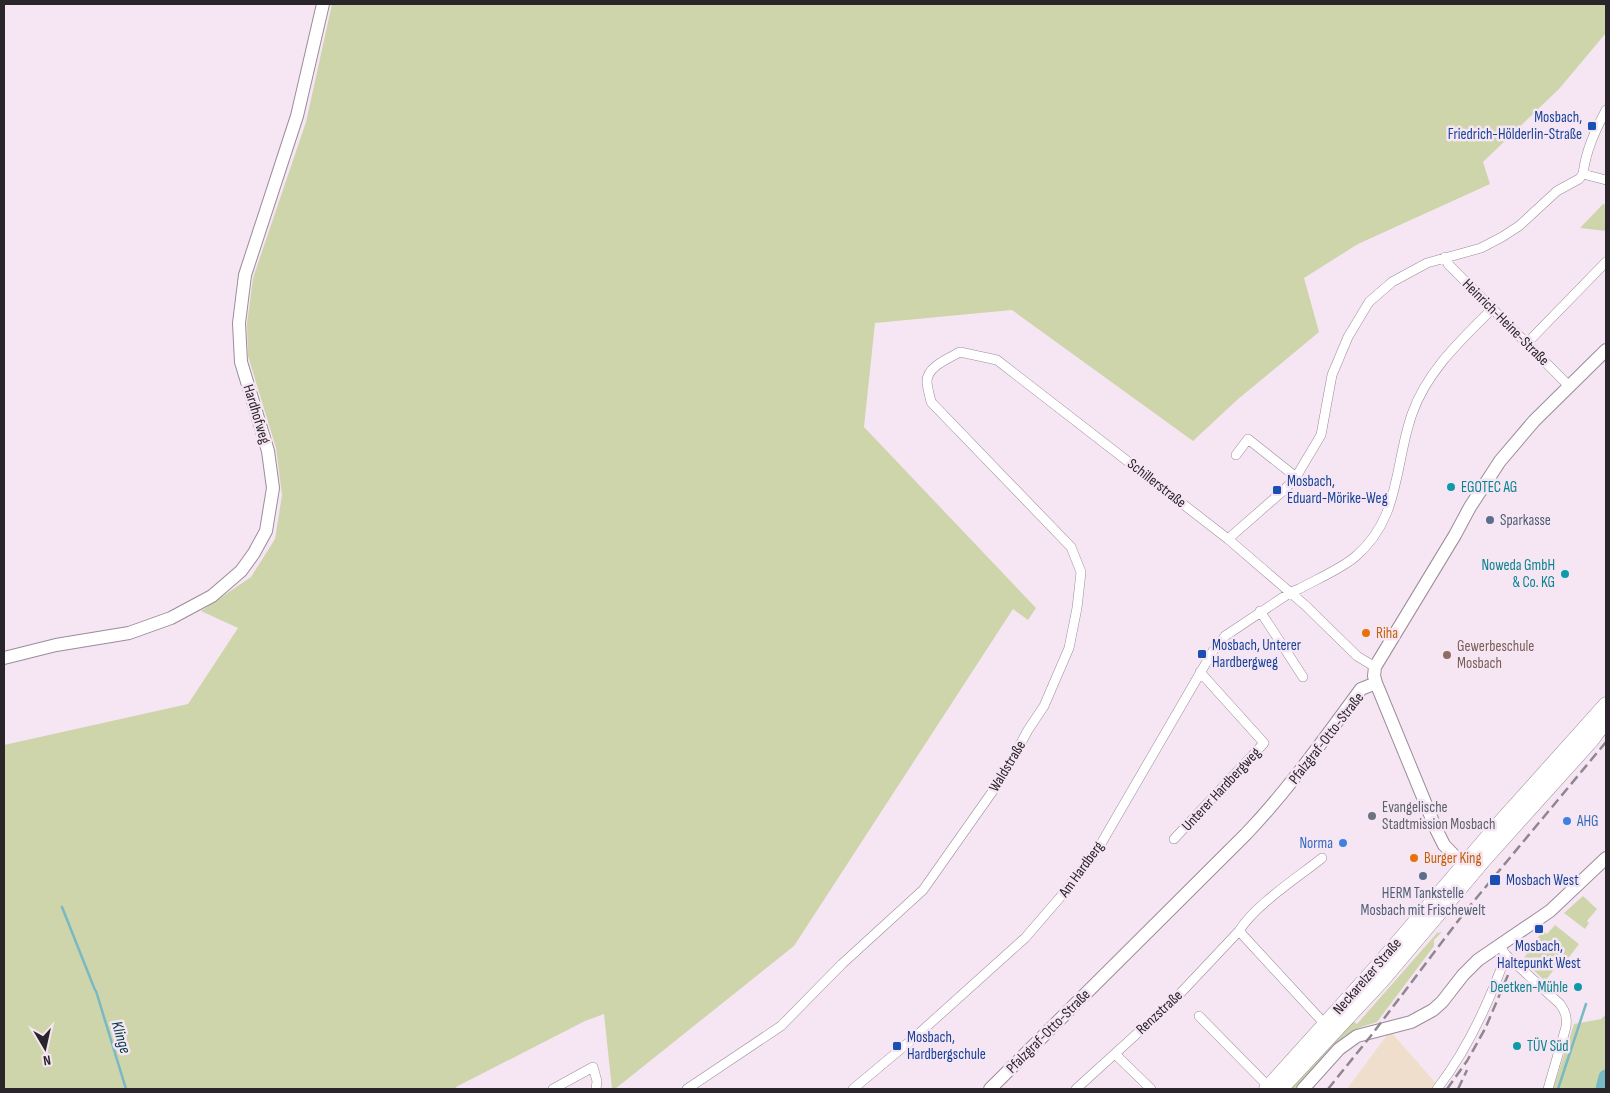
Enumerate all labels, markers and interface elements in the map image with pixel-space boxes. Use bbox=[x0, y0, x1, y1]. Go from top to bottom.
place label: Mosbach, Friedrich-Hölderlin-Straße bbox=[1448, 108, 1582, 144]
marker: Mosbach, Friedrich-Hölderlin-Straße bbox=[1586, 120, 1598, 132]
street label: Heinrich-Heine-Straße bbox=[1458, 275, 1553, 370]
street label: Hardhofweg bbox=[239, 382, 275, 446]
street label: Schillerstraße bbox=[1123, 455, 1190, 512]
place label: Mosbach, Eduard-Mörike-Weg bbox=[1287, 472, 1388, 508]
place label: EGOTEC AG bbox=[1461, 478, 1517, 497]
marker: EGOTEC AG bbox=[1445, 481, 1457, 493]
marker: Mosbach, Eduard-Mörike-Weg bbox=[1271, 484, 1283, 496]
place label: Sparkasse bbox=[1500, 511, 1551, 530]
marker: Sparkasse bbox=[1484, 514, 1496, 526]
place label: Noweda GmbH & Co. KG bbox=[1481, 556, 1555, 592]
marker: Noweda GmbH & Co. KG bbox=[1559, 568, 1571, 580]
place label: Riha bbox=[1376, 624, 1398, 643]
marker: Riha bbox=[1360, 627, 1372, 639]
place label: Mosbach, Unterer Hardbergweg bbox=[1212, 636, 1302, 672]
place label: Gewerbeschule Mosbach bbox=[1457, 637, 1534, 673]
marker: Mosbach, Unterer Hardbergweg bbox=[1196, 648, 1208, 660]
marker: Gewerbeschule Mosbach bbox=[1441, 649, 1453, 661]
street label: Pfalzgraf-Otto-Straße bbox=[1285, 689, 1368, 788]
street label: Waldstraße bbox=[985, 737, 1030, 795]
street label: Unterer Hardbergweg bbox=[1178, 744, 1265, 835]
place label: Evangelische Stadtmission Mosbach bbox=[1382, 798, 1495, 834]
marker: Evangelische Stadtmission Mosbach bbox=[1366, 810, 1378, 822]
place label: AHG bbox=[1576, 812, 1599, 831]
marker: AHG bbox=[1561, 815, 1573, 827]
place label: Norma bbox=[1299, 834, 1333, 853]
marker: Norma bbox=[1337, 837, 1349, 849]
street label: Am Hardberg bbox=[1054, 838, 1108, 902]
place label: Burger King bbox=[1424, 849, 1482, 868]
marker: Burger King bbox=[1408, 852, 1420, 864]
marker: HERM Tankstelle Mosbach mit Frischewelt bbox=[1417, 870, 1429, 882]
place label: Mosbach West bbox=[1506, 871, 1579, 890]
marker: Mosbach West bbox=[1488, 873, 1502, 887]
place label: HERM Tankstelle Mosbach mit Frischewelt bbox=[1361, 884, 1486, 920]
marker: Mosbach, Haltepunkt West bbox=[1533, 923, 1545, 935]
street label: Neckarelzer Straße bbox=[1329, 934, 1406, 1018]
place label: Mosbach, Haltepunkt West bbox=[1497, 937, 1581, 973]
place label: Deetken-Mühle bbox=[1490, 978, 1568, 997]
marker: Deetken-Mühle bbox=[1572, 981, 1584, 993]
street label: Pfalzgraf-Otto-Straße bbox=[1002, 985, 1094, 1077]
street label: Renzstraße bbox=[1132, 986, 1187, 1039]
water label: Klinge bbox=[107, 1019, 134, 1056]
north arrow bbox=[20, 1023, 70, 1073]
place label: Mosbach, Hardbergschule bbox=[907, 1028, 986, 1064]
place label: TÜV Süd bbox=[1527, 1037, 1569, 1056]
marker: Mosbach, Hardbergschule bbox=[891, 1040, 903, 1052]
marker: TÜV Süd bbox=[1511, 1040, 1523, 1052]
text: N bbox=[42, 1051, 52, 1069]

